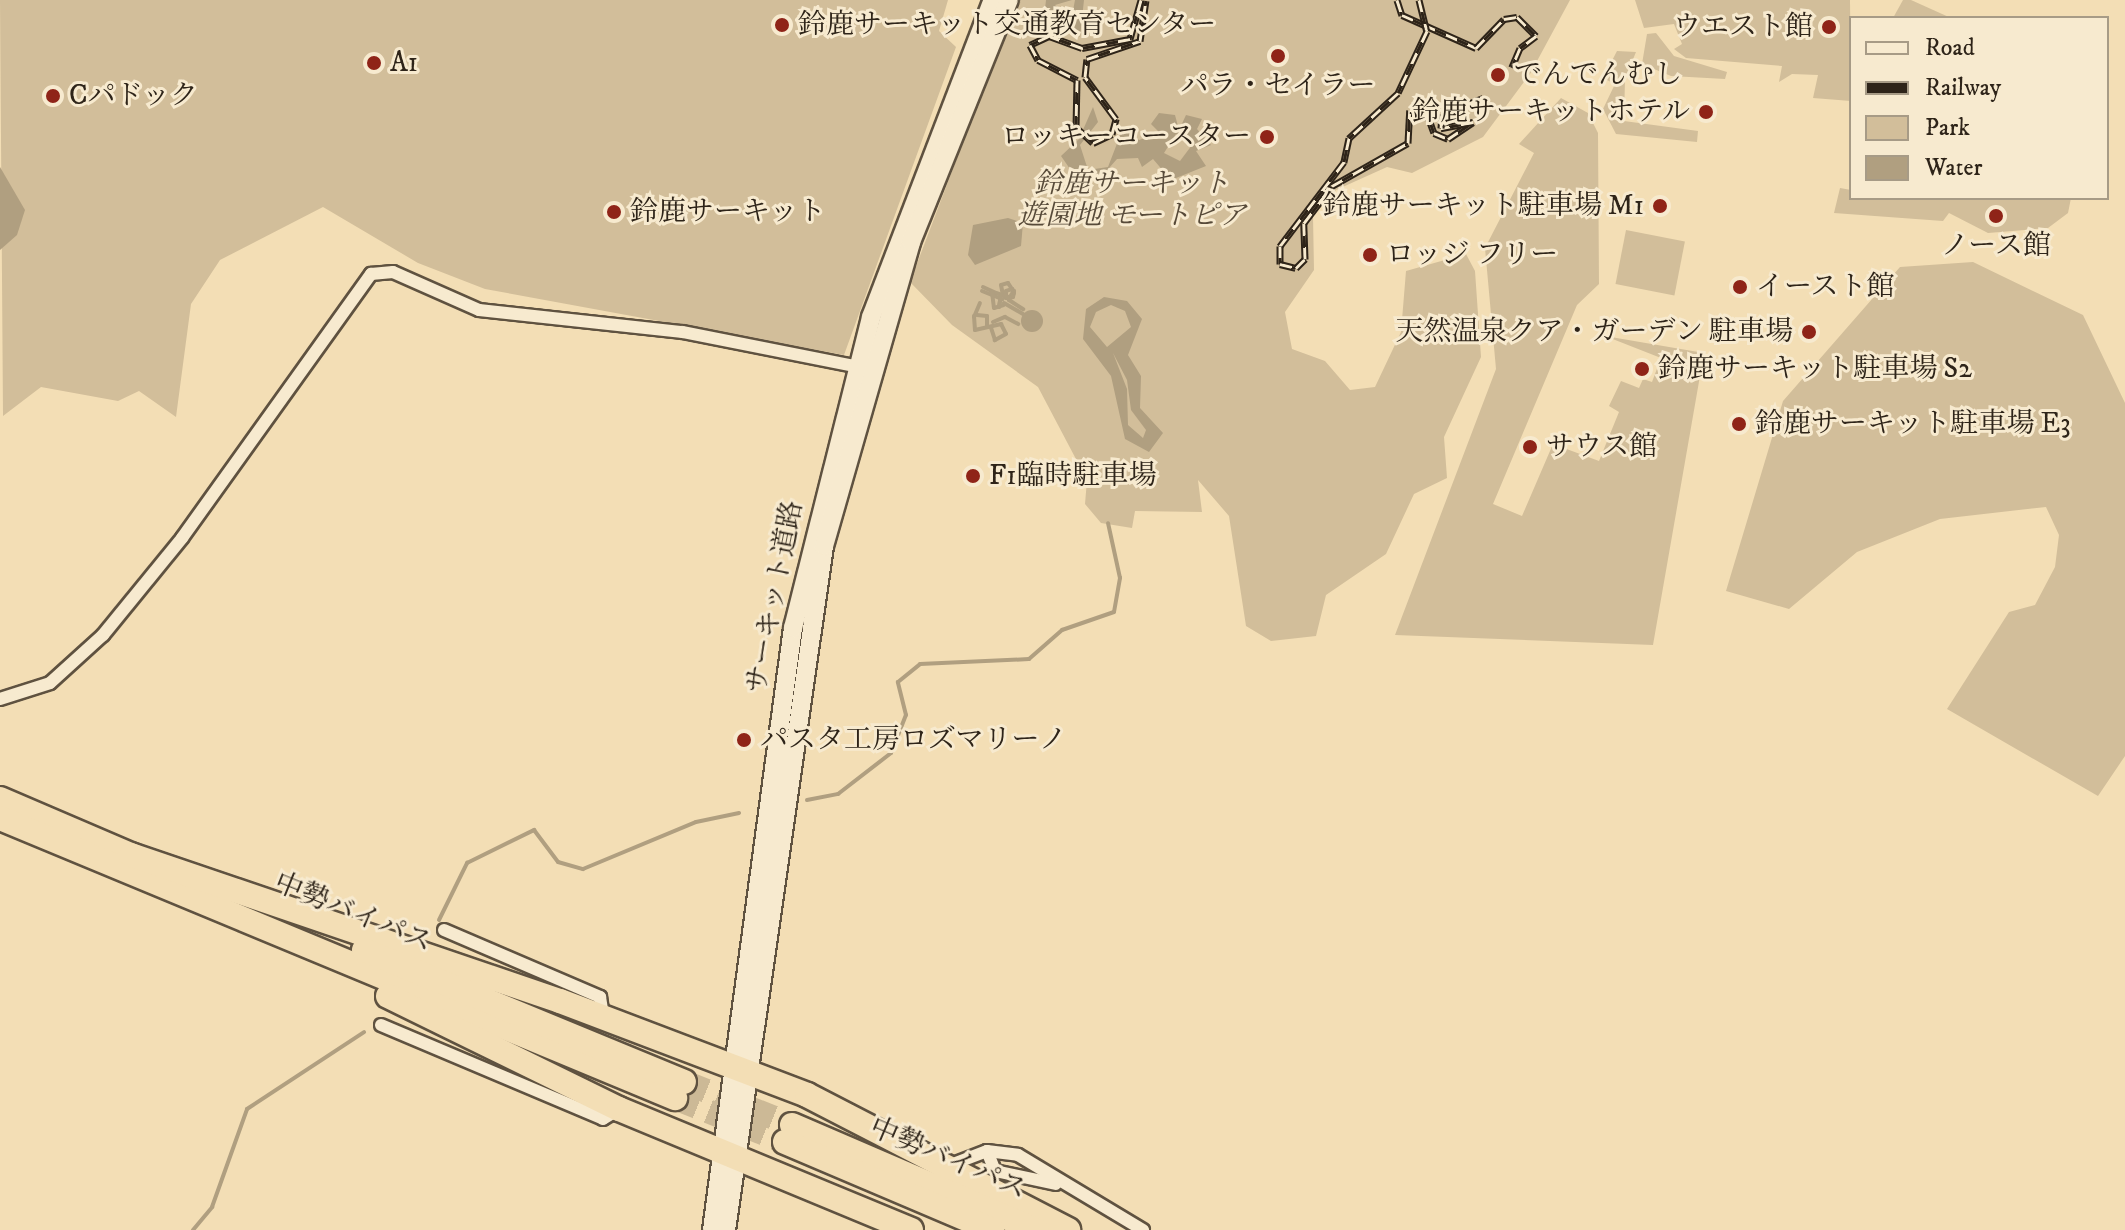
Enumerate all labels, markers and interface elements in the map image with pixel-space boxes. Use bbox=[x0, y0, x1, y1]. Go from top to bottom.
place label: 鈴鹿サーキット交通教育センター bbox=[798, 8, 1218, 42]
place label: ウエスト館 bbox=[1673, 10, 1813, 44]
marker: 鈴鹿サーキット交通教育センター bbox=[773, 16, 791, 34]
legend bbox=[1849, 16, 2109, 200]
marker: ウエスト館 bbox=[1820, 18, 1838, 36]
text: Road bbox=[1925, 33, 1975, 63]
place label: A1 bbox=[390, 46, 418, 80]
marker: パラ・セイラー bbox=[1269, 47, 1287, 65]
marker: A1 bbox=[365, 54, 383, 72]
place label: でんでんむし bbox=[1514, 58, 1682, 92]
marker: でんでんむし bbox=[1489, 66, 1507, 84]
place label: パラ・セイラー bbox=[1180, 69, 1376, 103]
text: Railway bbox=[1925, 73, 2001, 103]
place label: Cパドック bbox=[69, 79, 200, 113]
marker: Cパドック bbox=[44, 87, 62, 105]
place label: 鈴鹿サーキットホテル bbox=[1410, 95, 1690, 129]
marker: 鈴鹿サーキットホテル bbox=[1697, 103, 1715, 121]
text: Park bbox=[1925, 113, 1970, 143]
place label: ロッキーコースター bbox=[999, 120, 1251, 154]
marker: ロッキーコースター bbox=[1258, 128, 1276, 146]
text: Water bbox=[1925, 153, 1982, 183]
park label: 鈴鹿サーキット 遊園地 モートピア bbox=[1017, 167, 1247, 233]
place label: 鈴鹿サーキット駐車場 M1 bbox=[1322, 189, 1644, 223]
place label: 鈴鹿サーキット bbox=[630, 195, 826, 229]
marker: 鈴鹿サーキット駐車場 M1 bbox=[1651, 197, 1669, 215]
marker: 鈴鹿サーキット bbox=[605, 203, 623, 221]
marker: ノース館 bbox=[1987, 207, 2005, 225]
place label: ノース館 bbox=[1940, 229, 2052, 263]
place label: ロッジ フリー bbox=[1386, 238, 1560, 272]
marker: ロッジ フリー bbox=[1361, 246, 1379, 264]
place label: イースト館 bbox=[1756, 270, 1896, 304]
marker: イースト館 bbox=[1731, 278, 1749, 296]
place label: 天然温泉クア・ガーデン 駐車場 bbox=[1395, 315, 1793, 349]
marker: 天然温泉クア・ガーデン 駐車場 bbox=[1800, 323, 1818, 341]
place label: 鈴鹿サーキット駐車場 S2 bbox=[1658, 352, 1972, 386]
marker: 鈴鹿サーキット駐車場 S2 bbox=[1633, 360, 1651, 378]
place label: 鈴鹿サーキット駐車場 E3 bbox=[1755, 407, 2071, 441]
marker: 鈴鹿サーキット駐車場 E3 bbox=[1730, 415, 1748, 433]
place label: サウス館 bbox=[1546, 430, 1658, 464]
marker: サウス館 bbox=[1521, 438, 1539, 456]
place label: F1臨時駐車場 bbox=[989, 459, 1156, 493]
marker: F1臨時駐車場 bbox=[964, 467, 982, 485]
street label: サーキット道路 bbox=[740, 498, 810, 696]
place label: パスタ工房ロズマリーノ bbox=[760, 723, 1068, 757]
marker: パスタ工房ロズマリーノ bbox=[735, 731, 753, 749]
street label: 中勢バイパス bbox=[269, 866, 437, 960]
street label: 中勢バイパス bbox=[864, 1111, 1032, 1207]

